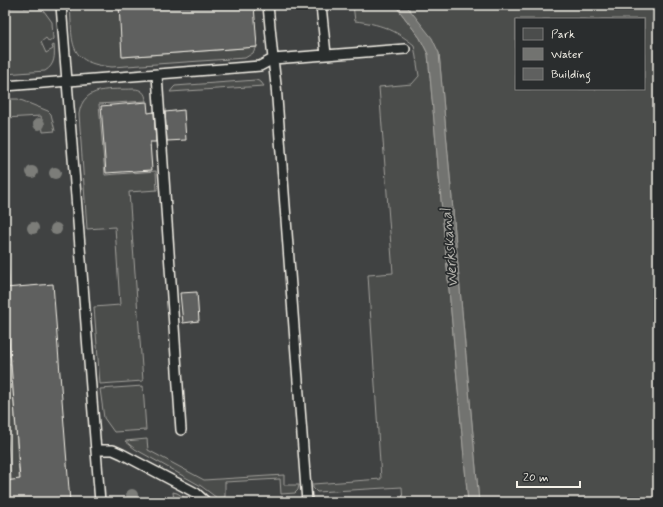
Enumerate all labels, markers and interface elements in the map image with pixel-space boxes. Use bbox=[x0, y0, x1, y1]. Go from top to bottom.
legend bbox=[515, 18, 645, 90]
text: Park bbox=[551, 27, 575, 43]
text: Water bbox=[551, 47, 583, 63]
text: Building bbox=[551, 67, 591, 84]
water label: Werkskanal bbox=[436, 206, 463, 288]
scale bar bbox=[517, 463, 580, 489]
text: 20 m bbox=[523, 470, 549, 486]

